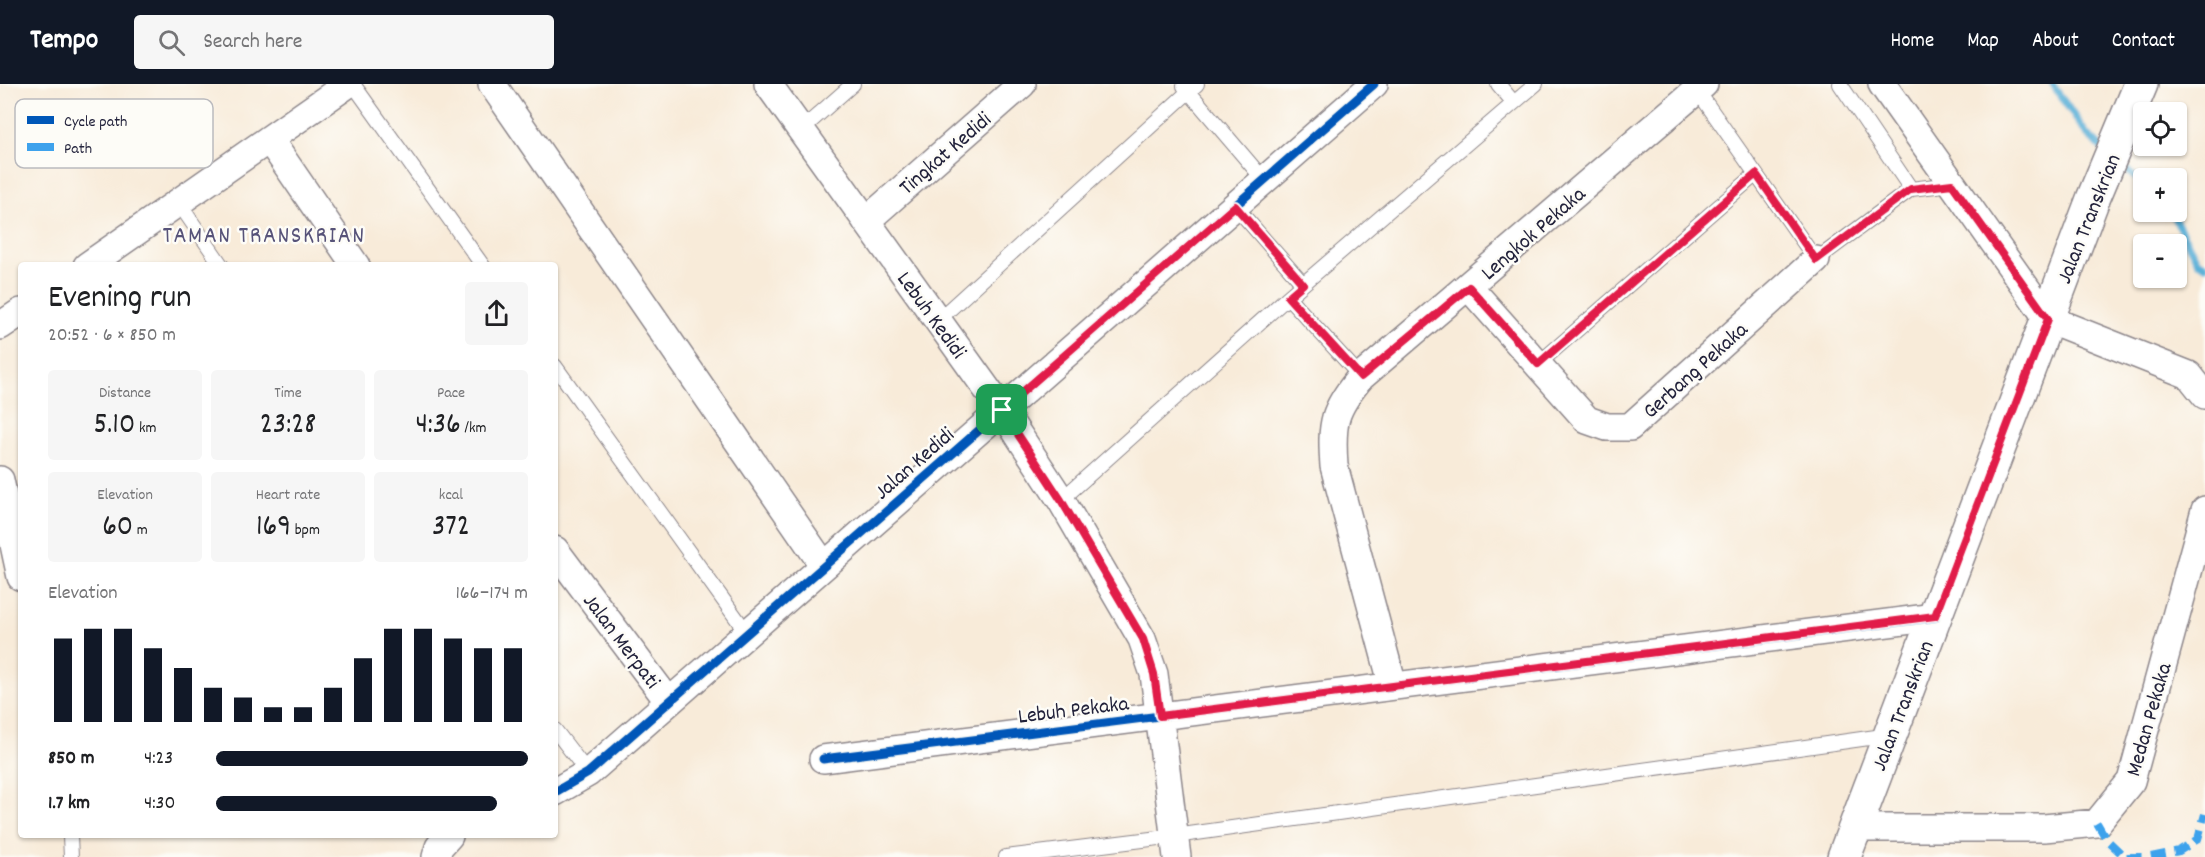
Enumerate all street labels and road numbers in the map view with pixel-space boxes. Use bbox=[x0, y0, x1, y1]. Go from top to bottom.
street label: Tingkat Kedidi bbox=[893, 106, 999, 204]
street label: Jalan Transkrian bbox=[2050, 150, 2130, 289]
street label: Lengkok Pekaka bbox=[1475, 180, 1594, 289]
street label: Lebuh Kedidi bbox=[888, 266, 972, 366]
street label: Gerbang Pekaka bbox=[1637, 315, 1756, 427]
street label: Jalan Kedidi bbox=[868, 421, 962, 508]
street label: Jalan Merpati bbox=[574, 588, 666, 696]
street label: Jalan Transkrian bbox=[1865, 637, 1943, 776]
street label: Medan Pekaka bbox=[2119, 659, 2182, 780]
street label: Lebuh Pekaka bbox=[1016, 689, 1131, 734]

